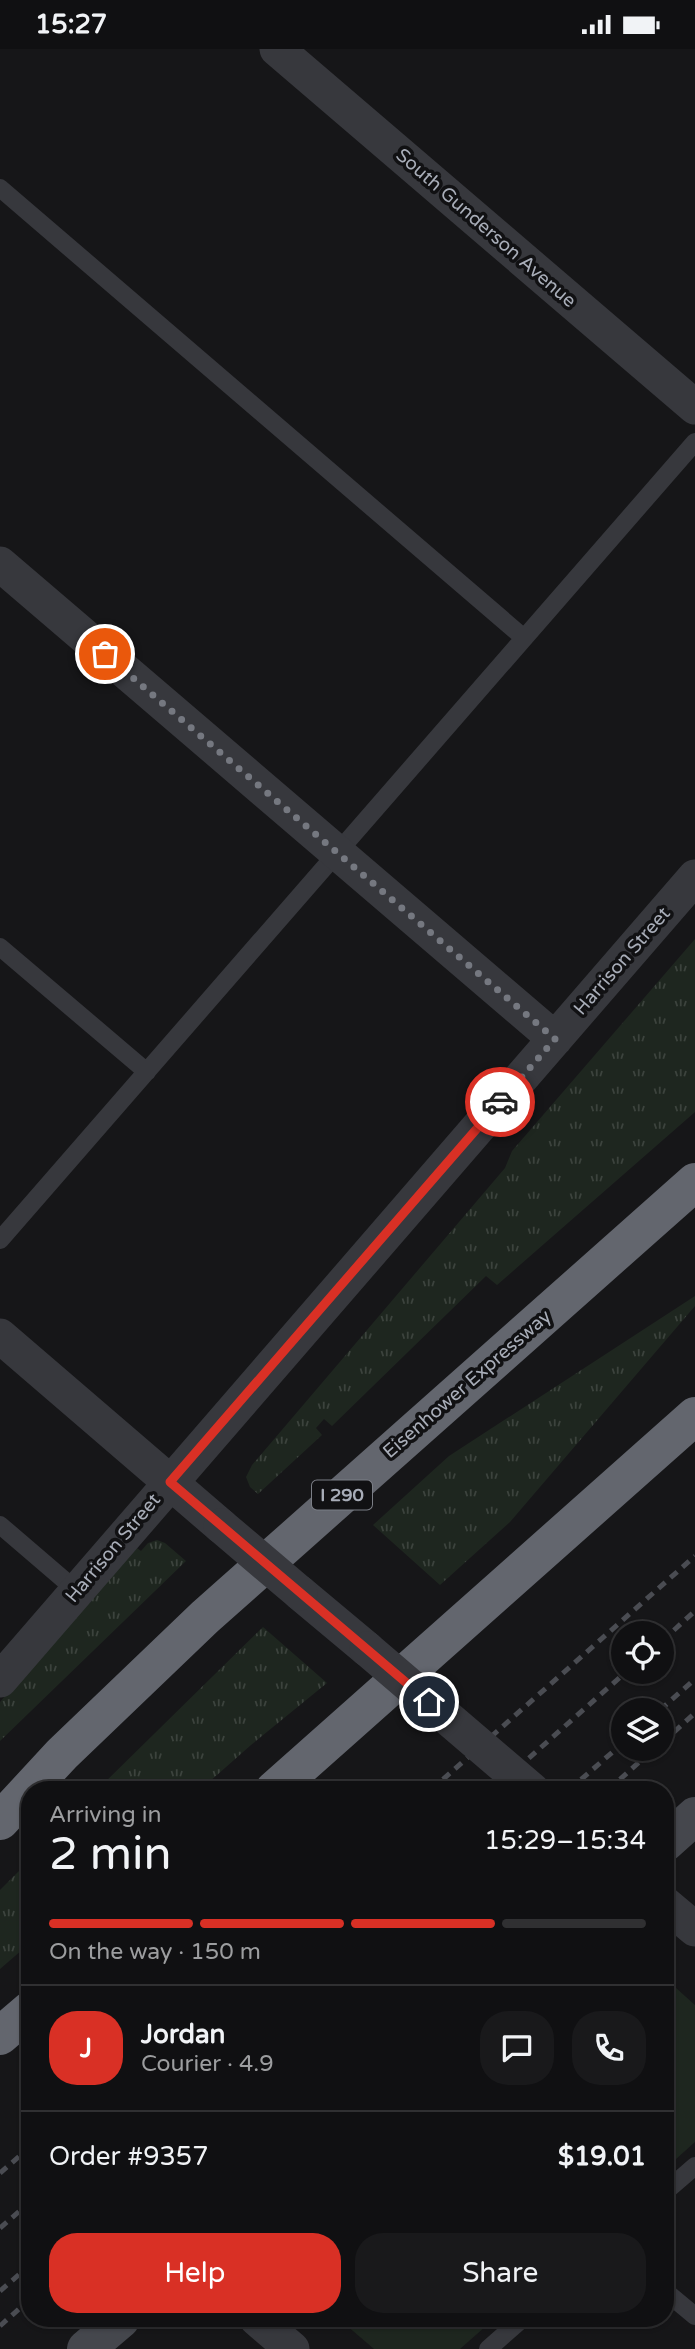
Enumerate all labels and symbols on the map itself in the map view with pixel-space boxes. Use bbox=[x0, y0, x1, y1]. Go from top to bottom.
street label: South Gunderson Avenue bbox=[391, 144, 581, 312]
pin bbox=[75, 624, 135, 684]
street label: Harrison Street bbox=[569, 903, 675, 1019]
courier bbox=[465, 1067, 535, 1137]
street label: Eisenhower Expressway bbox=[379, 1305, 555, 1463]
road number: I 290 bbox=[312, 1481, 372, 1510]
street label: Harrison Street bbox=[61, 1489, 165, 1607]
pin bbox=[399, 1672, 459, 1732]

